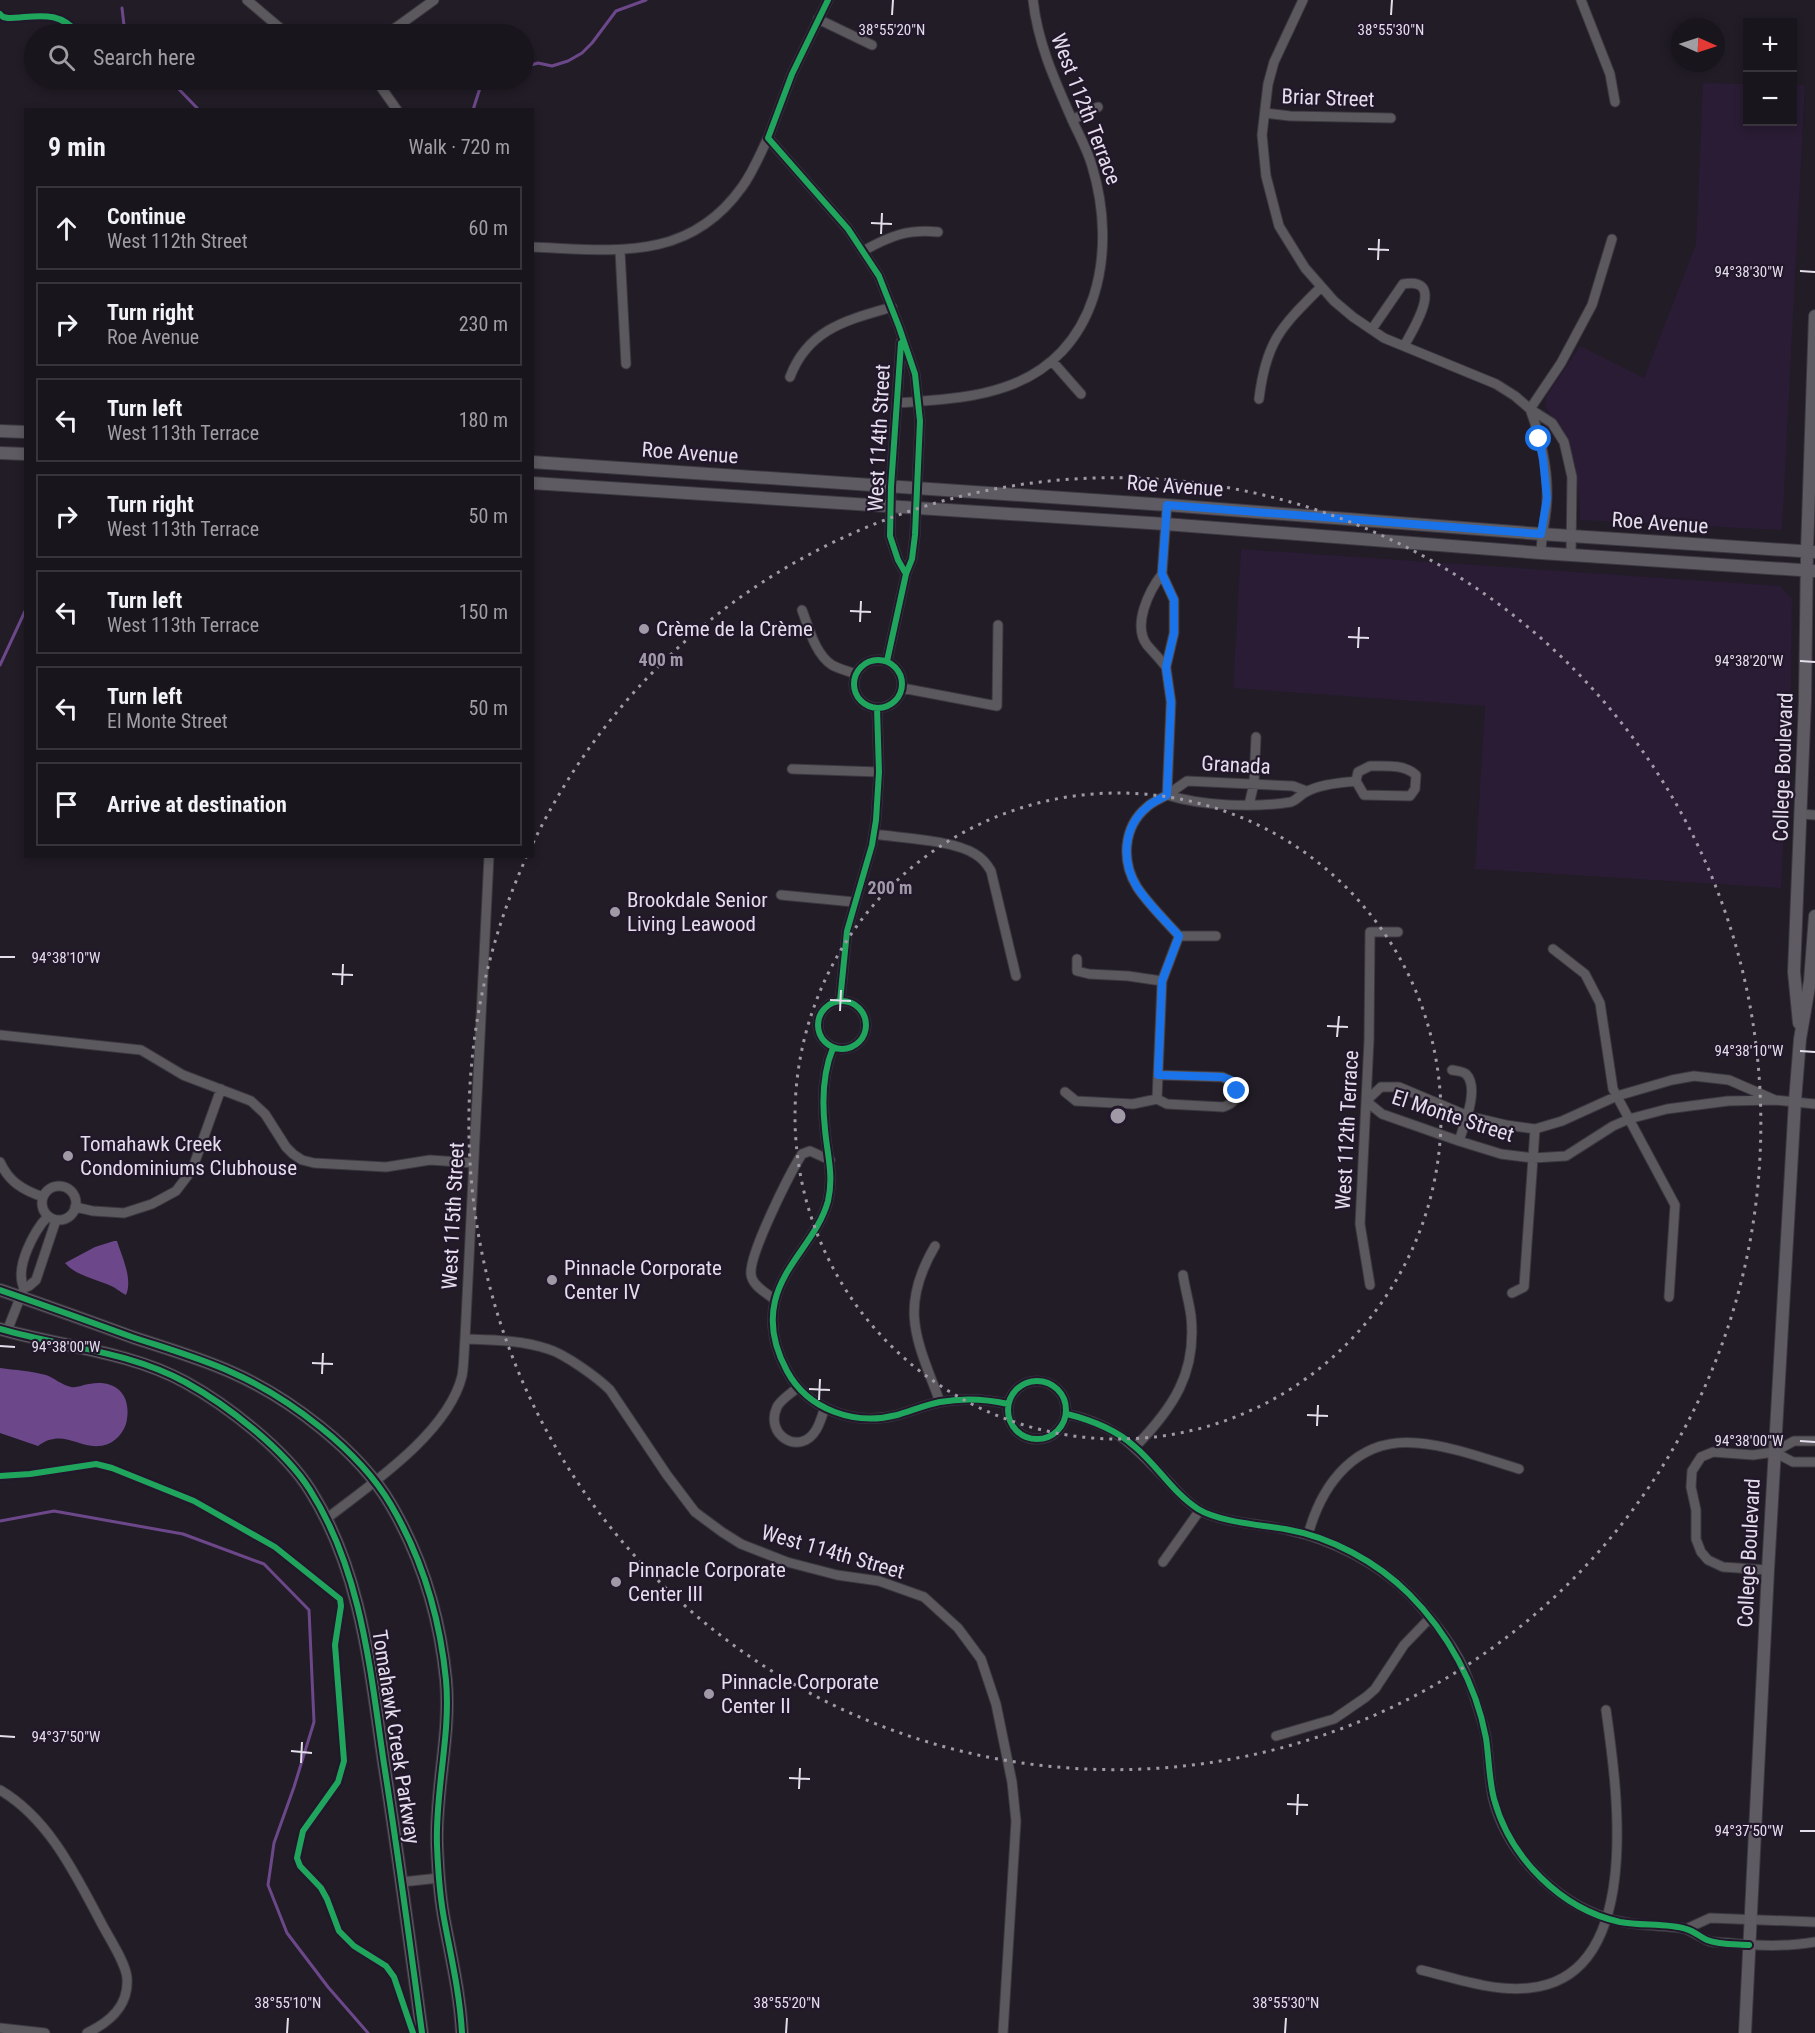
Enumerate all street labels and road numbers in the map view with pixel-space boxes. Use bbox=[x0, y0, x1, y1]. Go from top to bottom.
street label: West 112th Terrace bbox=[1046, 30, 1126, 188]
street label: Briar Street bbox=[1281, 84, 1375, 112]
street label: West 114th Street bbox=[863, 364, 895, 512]
street label: Roe Avenue bbox=[641, 438, 739, 468]
street label: Roe Avenue bbox=[1126, 471, 1224, 501]
street label: Roe Avenue bbox=[1611, 508, 1709, 538]
street label: College Boulevard bbox=[1768, 692, 1798, 842]
street label: Granada bbox=[1201, 751, 1271, 779]
street label: West 112th Terrace bbox=[1331, 1049, 1363, 1210]
street label: El Monte Street bbox=[1389, 1085, 1517, 1147]
street label: West 115th Street bbox=[437, 1142, 469, 1290]
street label: College Boulevard bbox=[1733, 1478, 1765, 1628]
street label: West 114th Street bbox=[759, 1520, 907, 1584]
street label: Tomahawk Creek Parkway bbox=[367, 1628, 425, 1846]

